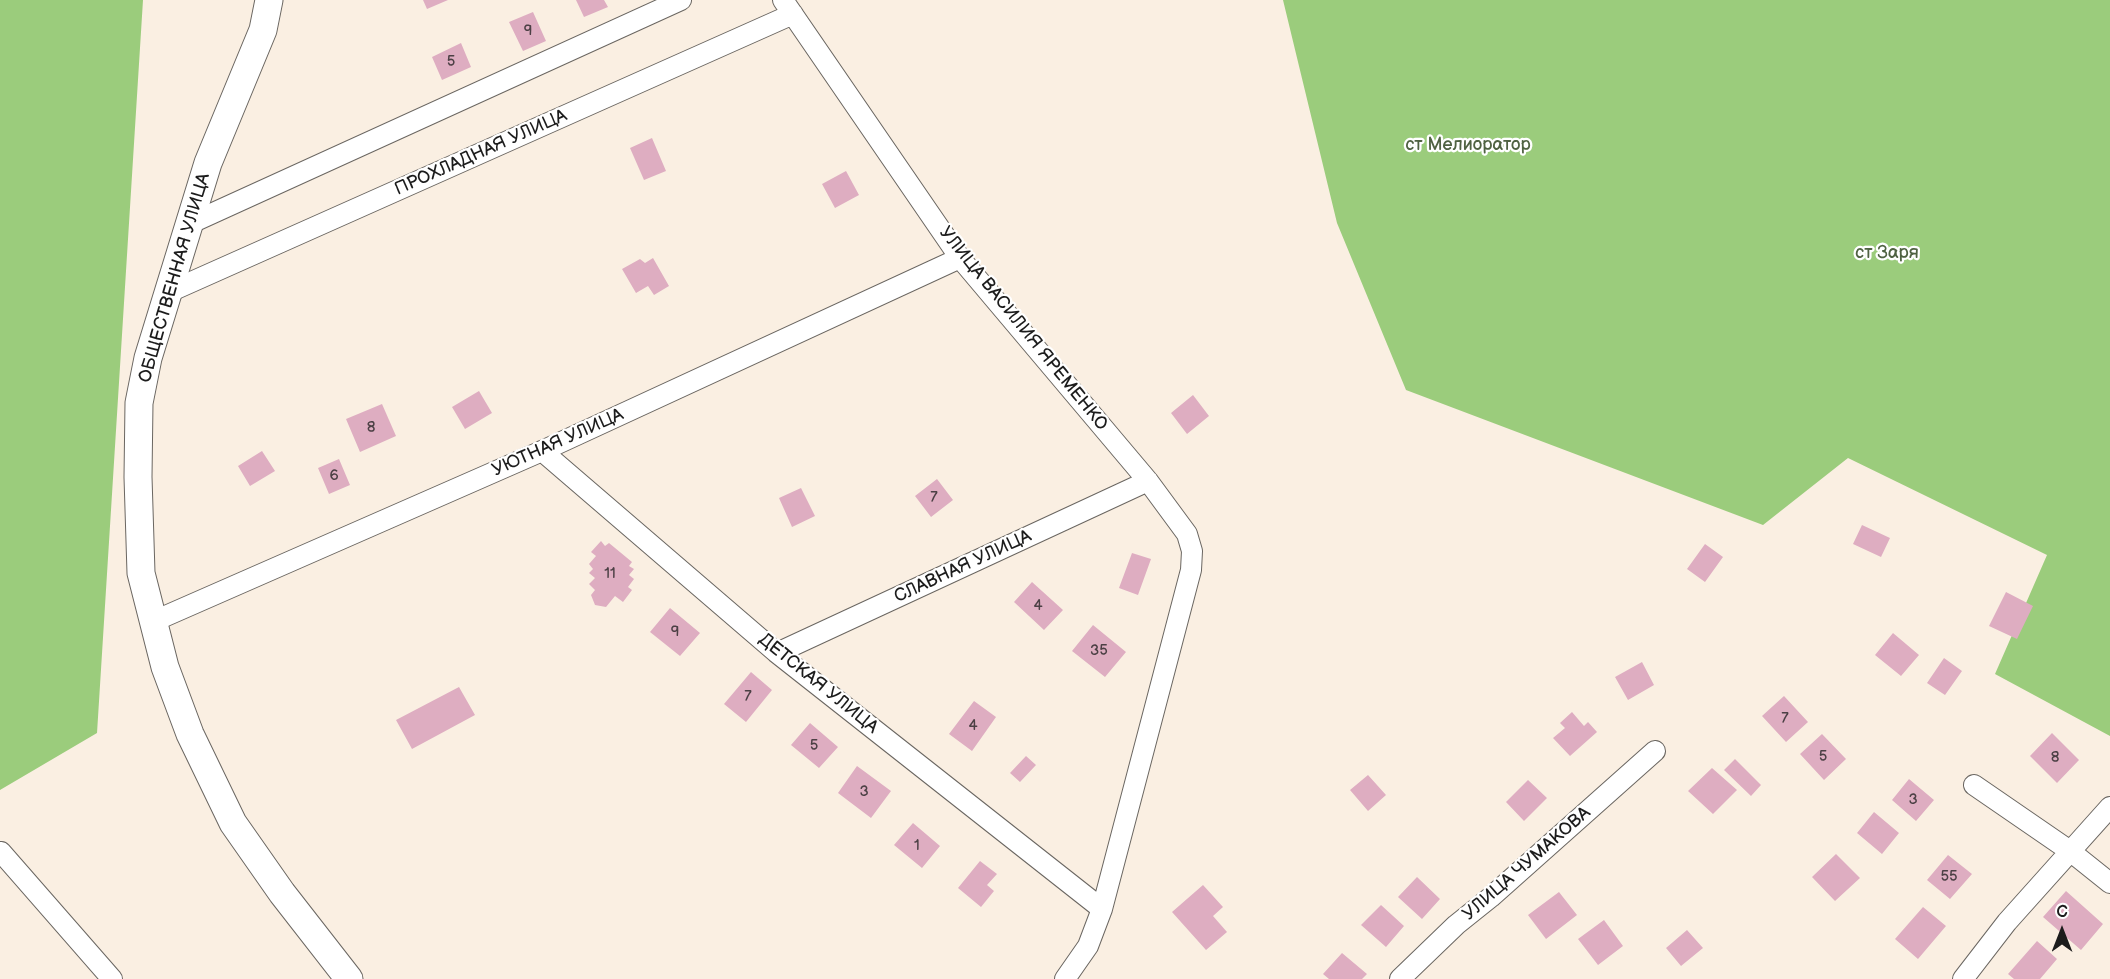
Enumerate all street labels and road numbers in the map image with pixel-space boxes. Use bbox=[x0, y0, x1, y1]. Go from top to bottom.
street label: ПРОХЛАДНАЯ УЛИЦА bbox=[391, 105, 571, 201]
street label: ОБЩЕСТВЕННАЯ УЛИЦА bbox=[135, 171, 215, 385]
street label: УЛИЦА ВАСИЛИЯ ЯРЕМЕНКО bbox=[934, 223, 1112, 435]
street label: УЮТНАЯ УЛИЦА bbox=[489, 404, 627, 482]
street label: СЛАВНАЯ УЛИЦА bbox=[891, 526, 1035, 608]
street label: ДЕТСКАЯ УЛИЦА bbox=[754, 629, 882, 739]
street label: УЛИЦА ЧУМАКОВА bbox=[1459, 803, 1595, 925]

